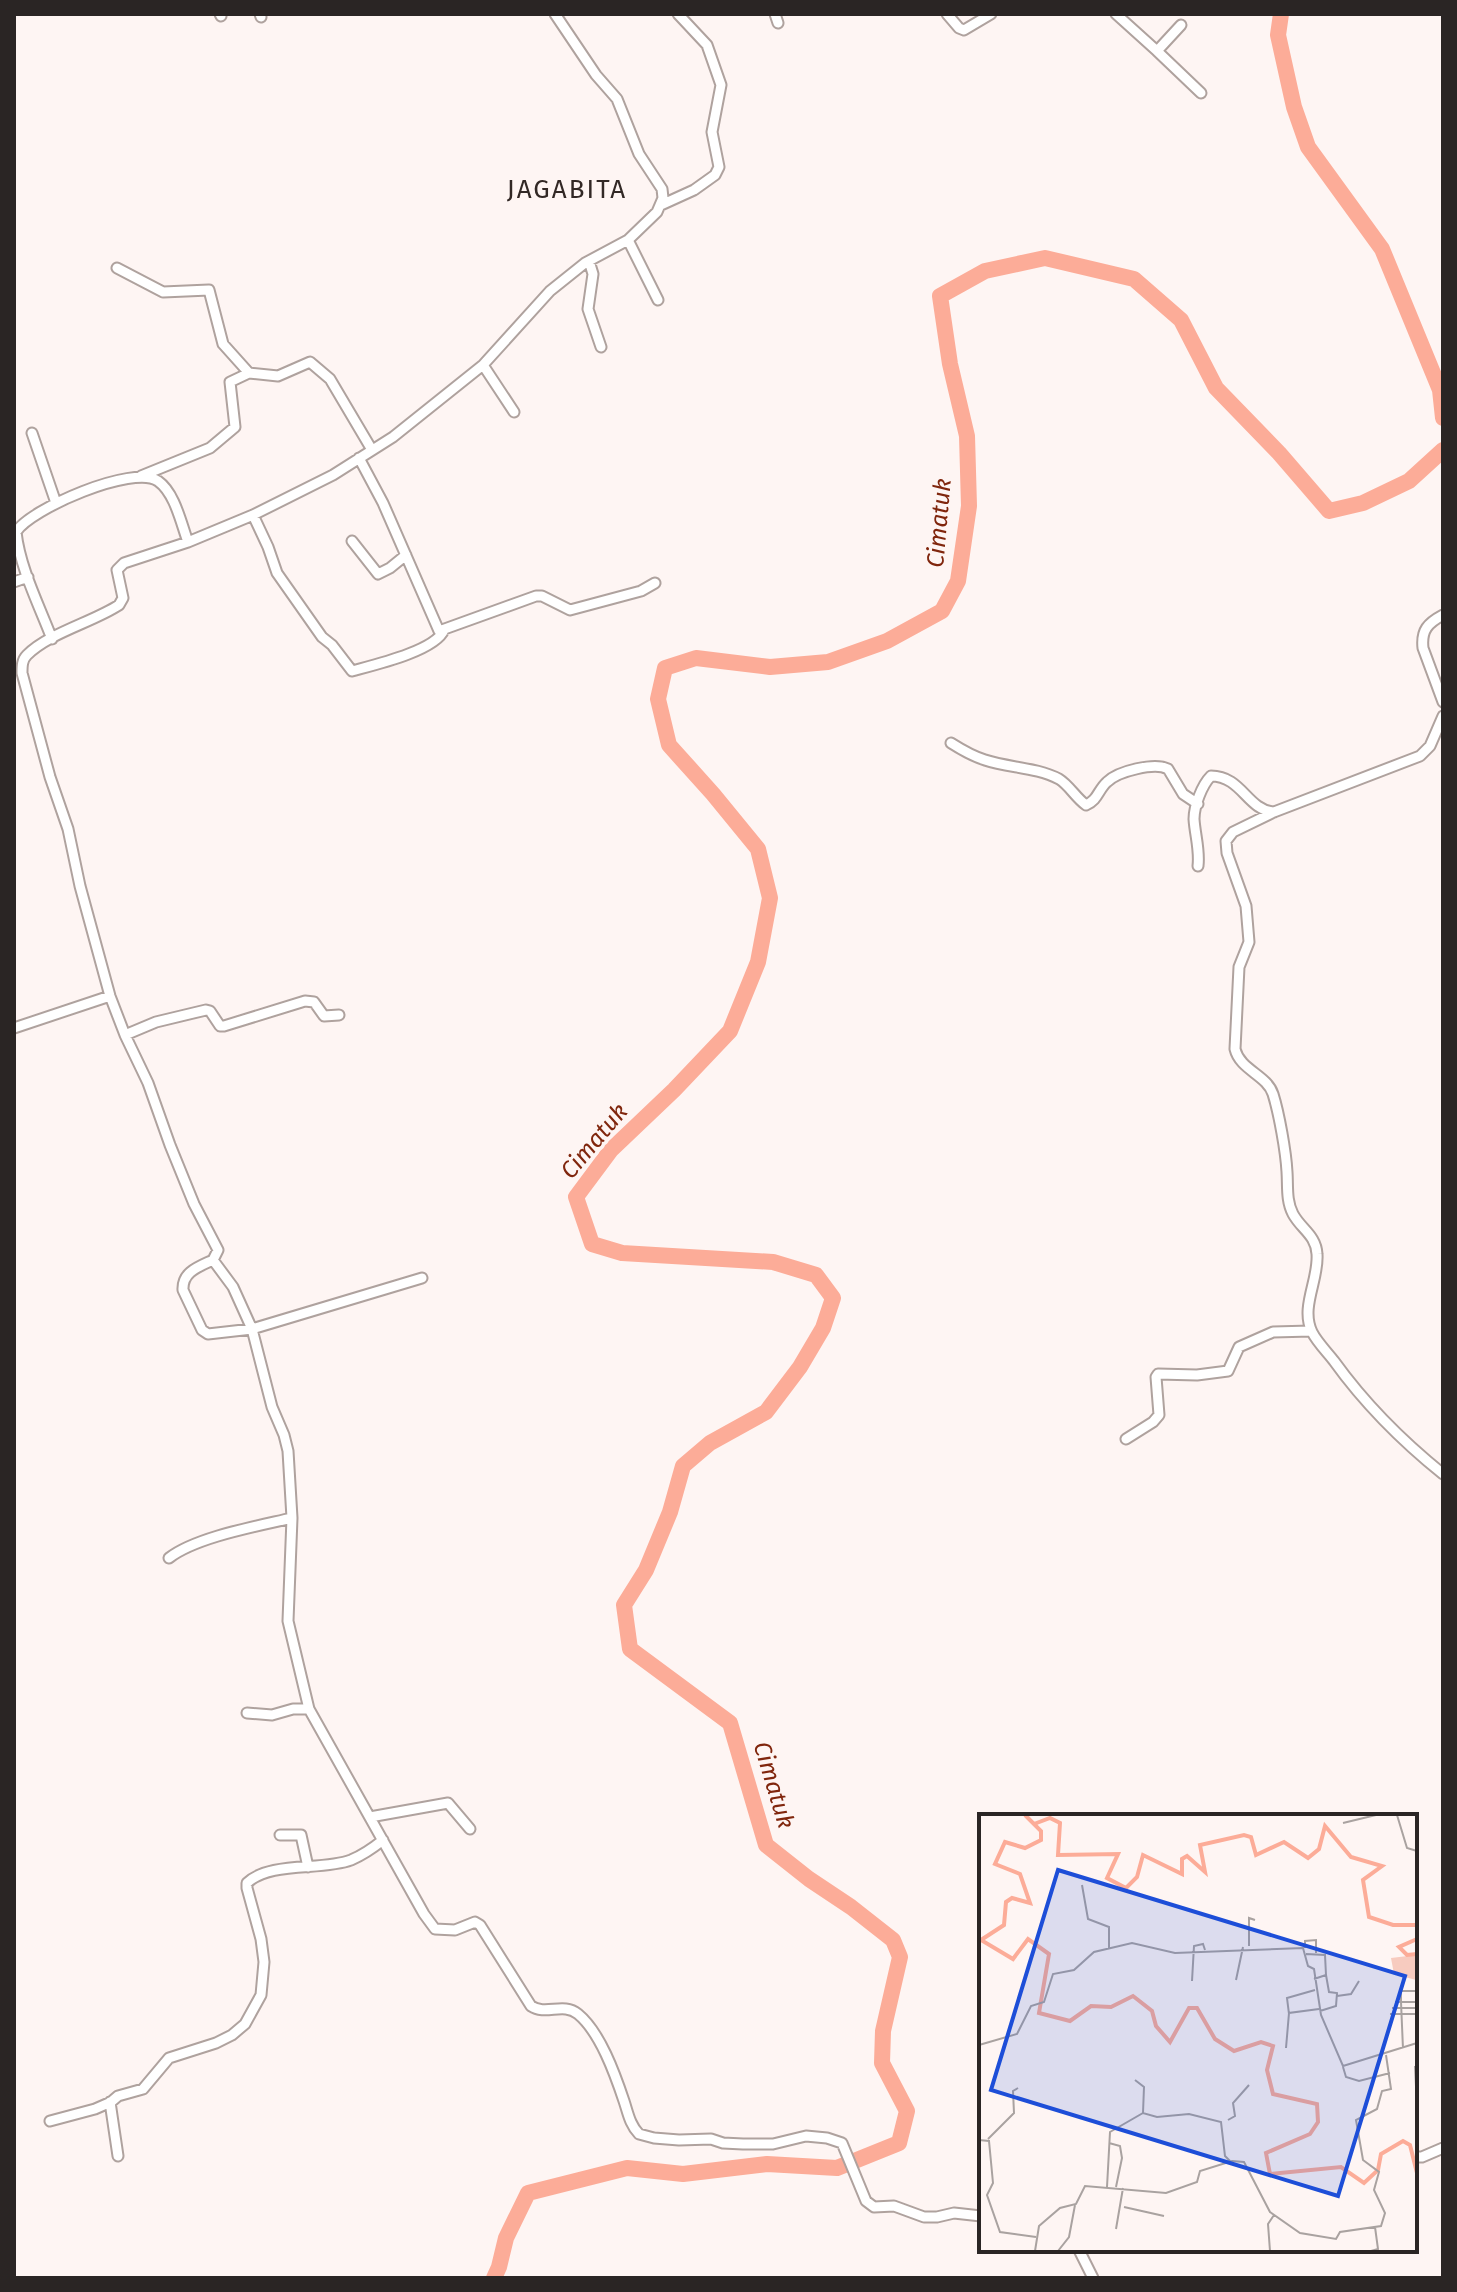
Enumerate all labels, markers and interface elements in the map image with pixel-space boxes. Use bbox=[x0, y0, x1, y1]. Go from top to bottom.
district label: JAGABITA bbox=[507, 174, 627, 205]
water label: Cimatuk bbox=[921, 477, 957, 569]
water label: Cimatuk bbox=[555, 1098, 633, 1184]
water label: Cimatuk bbox=[748, 1738, 800, 1832]
inset map bbox=[979, 1814, 1417, 2252]

